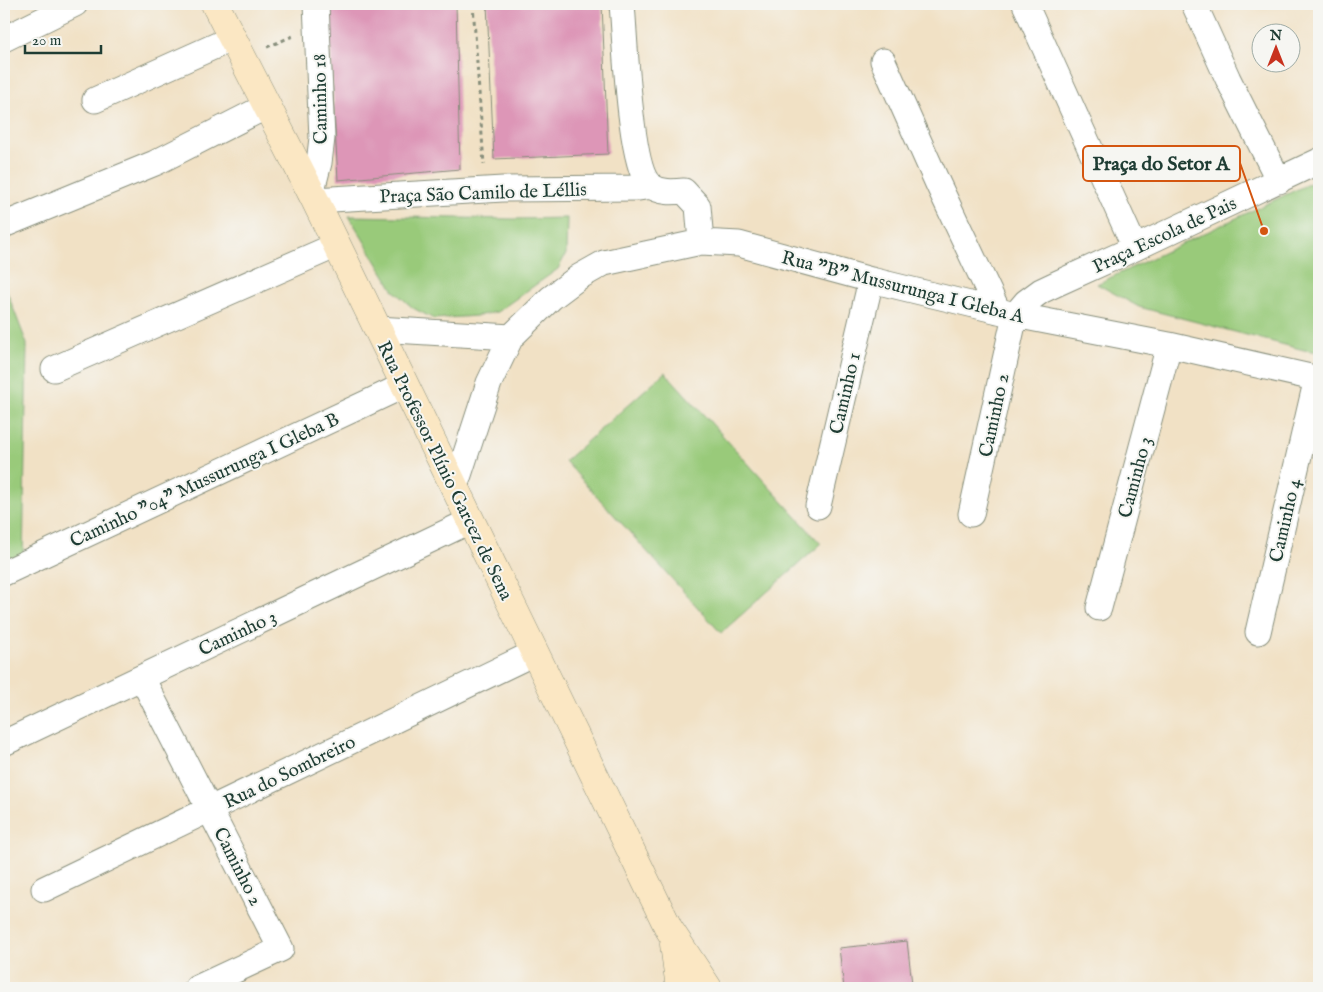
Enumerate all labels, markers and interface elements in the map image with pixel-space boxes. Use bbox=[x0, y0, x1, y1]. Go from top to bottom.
scale bar bbox=[25, 22, 101, 54]
north arrow bbox=[1250, 22, 1300, 72]
text: N bbox=[1269, 27, 1282, 45]
text: 20 m bbox=[32, 31, 62, 50]
street label: Caminho 18 bbox=[308, 53, 334, 144]
callout: Praça do Setor A bbox=[1083, 146, 1240, 181]
text: Praça do Setor A bbox=[1092, 152, 1231, 177]
street label: Praça São Camilo de Léllis bbox=[379, 178, 587, 210]
street label: Praça Escola de Pais bbox=[1089, 192, 1241, 280]
street label: Rua "B" Mussurunga I Gleba A bbox=[779, 246, 1027, 330]
street label: Rua Professor Plínio Garcez de Sena bbox=[371, 337, 518, 605]
street label: Caminho 1 bbox=[825, 350, 867, 437]
street label: Caminho 2 bbox=[974, 371, 1016, 459]
street label: Caminho "04" Mussurunga I Gleba B bbox=[66, 408, 343, 554]
street label: Caminho 3 bbox=[1114, 434, 1158, 521]
street label: Caminho 4 bbox=[1265, 475, 1307, 565]
street label: Caminho 3 bbox=[195, 605, 281, 662]
street label: Rua do Sombreiro bbox=[220, 730, 360, 815]
street label: Caminho 2 bbox=[207, 824, 267, 910]

